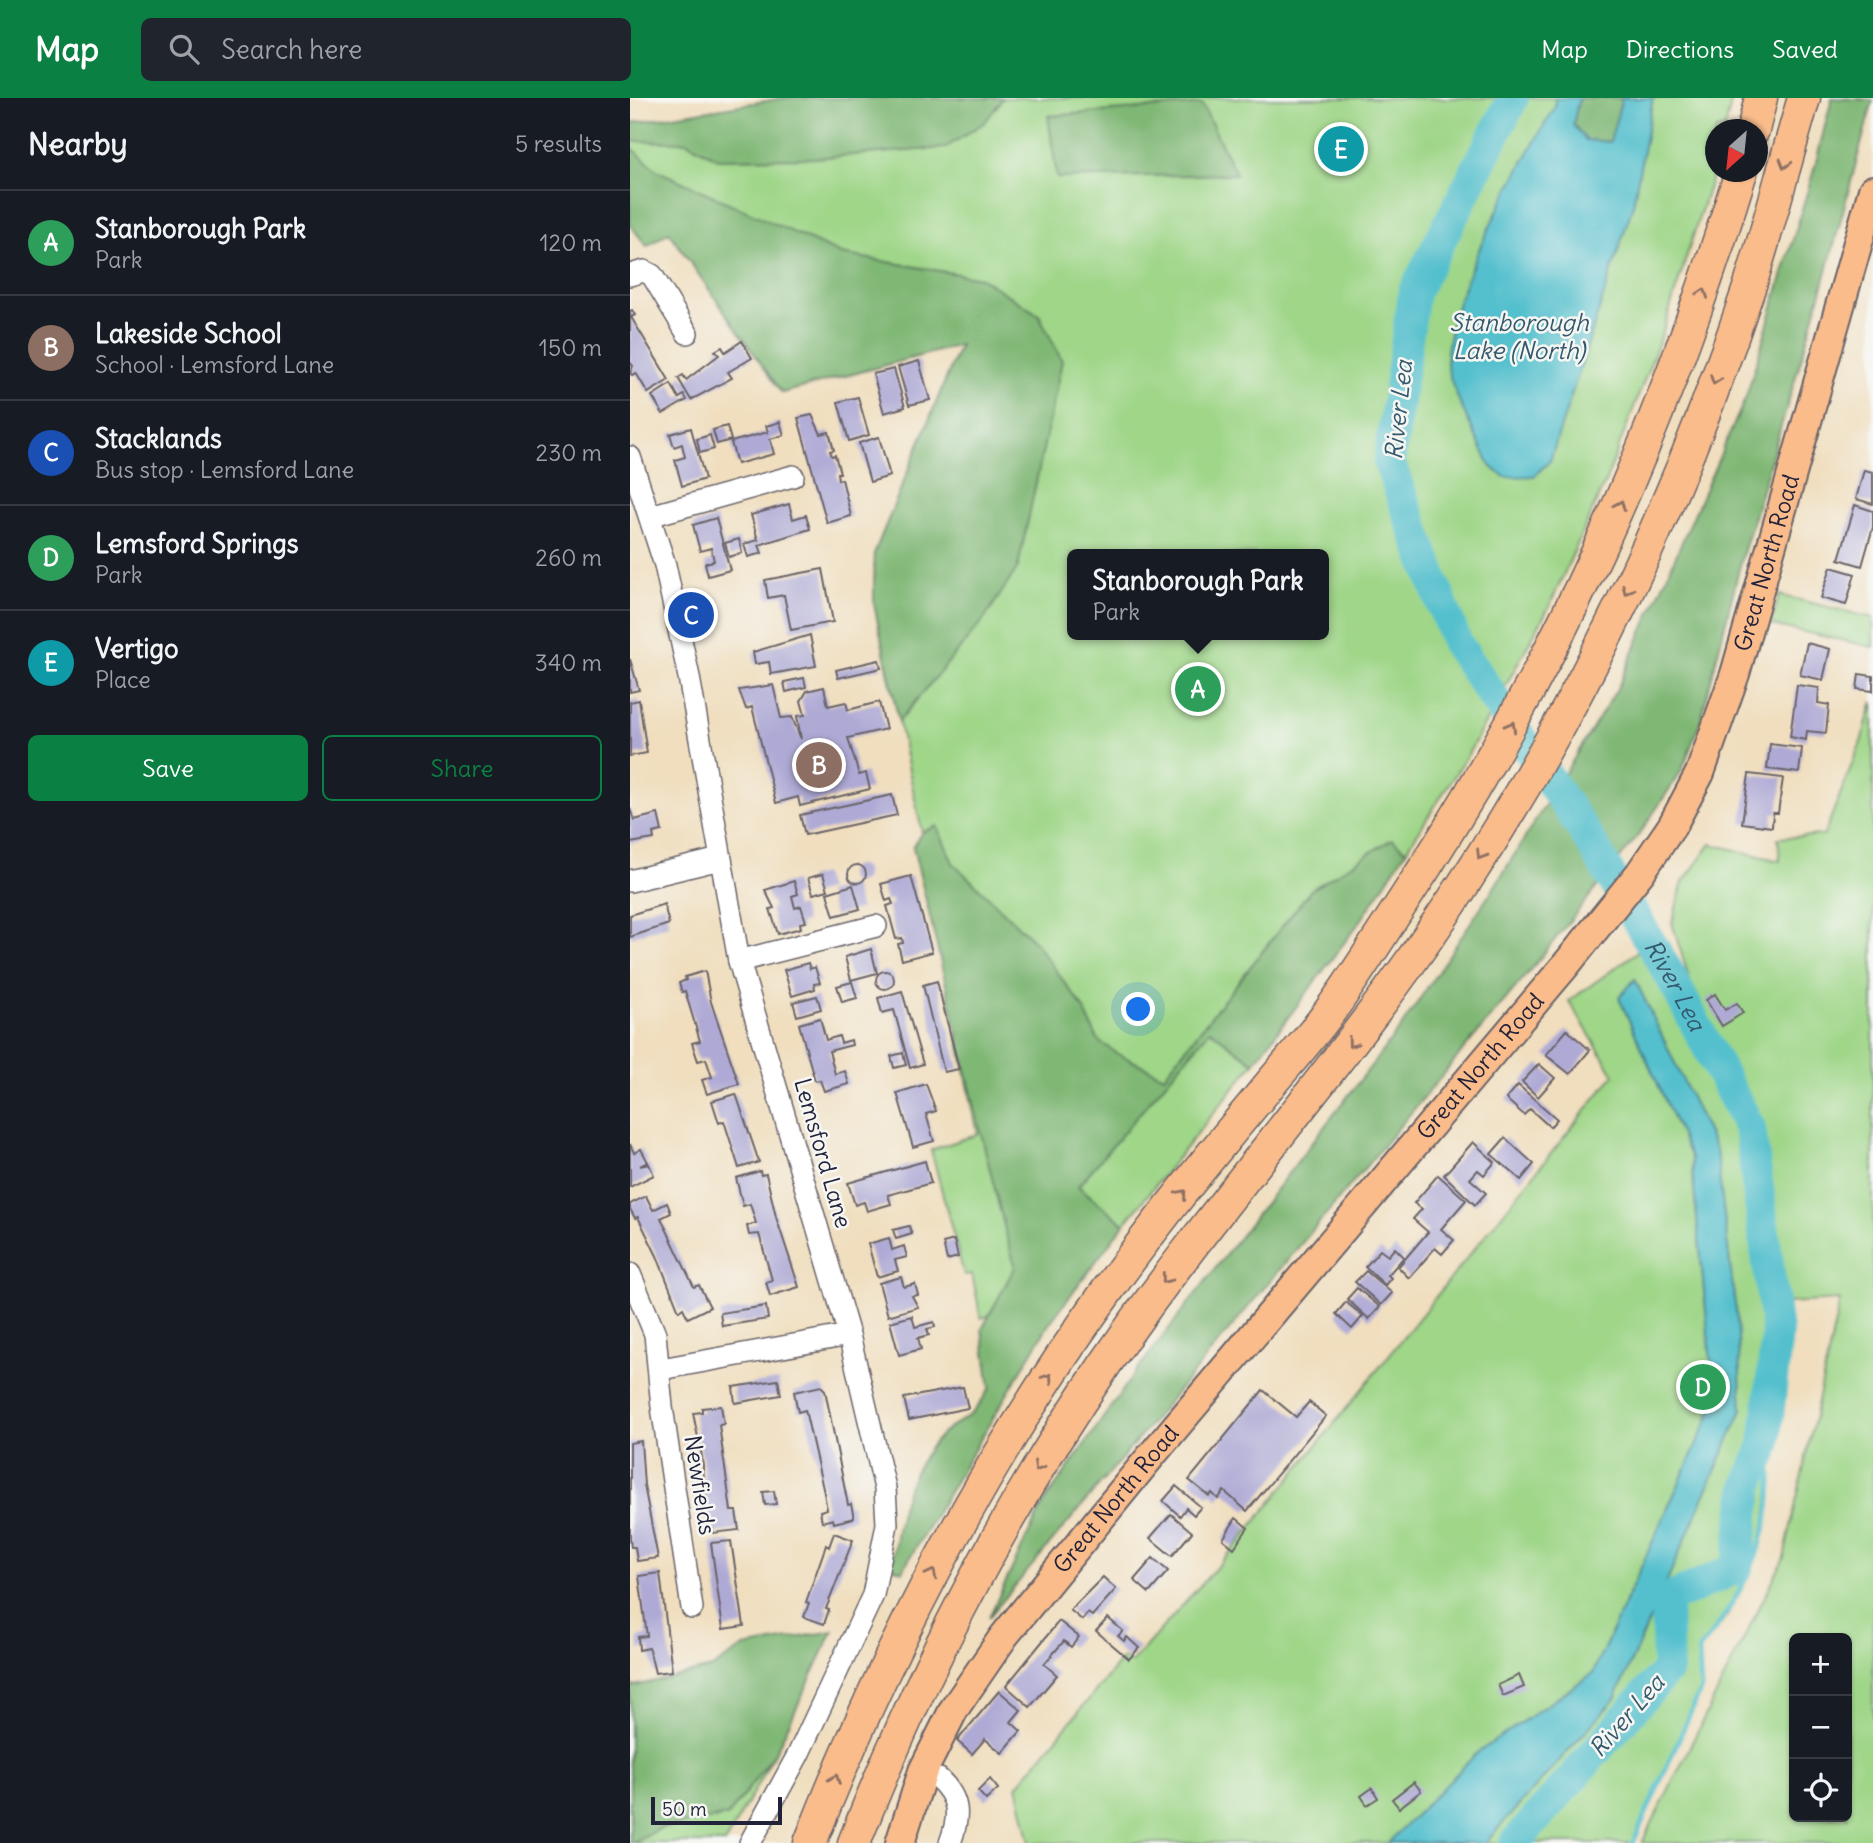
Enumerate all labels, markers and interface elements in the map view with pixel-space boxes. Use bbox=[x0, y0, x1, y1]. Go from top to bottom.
search box bbox=[141, 18, 631, 81]
text: Map bbox=[35, 28, 99, 70]
icon: search bbox=[165, 30, 203, 68]
text: Search here bbox=[221, 33, 362, 66]
text: Map bbox=[1541, 34, 1588, 64]
text: Directions bbox=[1626, 34, 1734, 64]
text: Saved bbox=[1772, 34, 1838, 64]
north arrow bbox=[1705, 119, 1768, 182]
pin: E bbox=[1318, 123, 1364, 175]
text: Nearby bbox=[28, 125, 128, 163]
text: 5 results bbox=[515, 129, 602, 158]
one-way arrow bbox=[1779, 158, 1793, 170]
text: Stanborough Park bbox=[95, 212, 306, 245]
text: A bbox=[44, 228, 58, 257]
text: 120 m bbox=[539, 228, 602, 257]
text: Park bbox=[95, 245, 143, 274]
one-way arrow bbox=[1695, 287, 1709, 300]
water label: Stanborough Lake (North) bbox=[1449, 307, 1590, 365]
text: Lakeside School bbox=[95, 317, 282, 350]
text: B bbox=[43, 333, 59, 362]
text: 150 m bbox=[539, 333, 602, 362]
text: School · Lemsford Lane bbox=[95, 350, 334, 379]
water label: River Lea bbox=[1378, 357, 1418, 461]
one-way arrow bbox=[1710, 374, 1724, 386]
text: Stacklands bbox=[95, 422, 222, 455]
text: C bbox=[43, 438, 59, 467]
text: 230 m bbox=[536, 438, 602, 467]
text: Bus stop · Lemsford Lane bbox=[95, 455, 354, 484]
street label: Great North Road bbox=[1727, 471, 1805, 655]
one-way arrow bbox=[1612, 500, 1626, 512]
text: Lemsford Springs bbox=[95, 527, 299, 560]
text: D bbox=[43, 543, 59, 572]
text: 260 m bbox=[535, 543, 602, 572]
popup bbox=[1067, 549, 1329, 640]
text: Park bbox=[95, 560, 143, 589]
text: Stanborough Park bbox=[1092, 564, 1304, 597]
one-way arrow bbox=[1621, 582, 1635, 595]
pin: C bbox=[668, 589, 714, 641]
text: Park bbox=[1092, 597, 1140, 626]
text: Vertigo bbox=[95, 632, 179, 665]
text: E bbox=[44, 648, 58, 677]
text: 340 m bbox=[535, 648, 602, 677]
pin: A bbox=[1175, 663, 1221, 715]
text: Place bbox=[95, 665, 151, 694]
one-way arrow bbox=[1503, 721, 1516, 733]
button: Save bbox=[28, 735, 308, 801]
button: Share bbox=[322, 735, 602, 801]
pin: B bbox=[796, 739, 842, 791]
one-way arrow bbox=[1477, 848, 1490, 861]
water label: River Lea bbox=[1638, 934, 1713, 1037]
street label: Great North Road bbox=[1410, 987, 1550, 1145]
your location bbox=[1121, 992, 1155, 1026]
one-way arrow bbox=[1348, 1035, 1360, 1047]
street label: Lemsford Lane bbox=[788, 1075, 859, 1231]
one-way arrow bbox=[1173, 1190, 1186, 1202]
one-way arrow bbox=[1162, 1272, 1175, 1284]
pin: D bbox=[1680, 1361, 1726, 1413]
one-way arrow bbox=[1040, 1373, 1052, 1386]
street label: Great North Road bbox=[1046, 1419, 1185, 1579]
street label: Newfields bbox=[678, 1433, 723, 1537]
one-way arrow bbox=[1033, 1460, 1046, 1473]
one-way arrow bbox=[923, 1568, 937, 1581]
map controls bbox=[1789, 1633, 1852, 1822]
button: + bbox=[1789, 1633, 1852, 1696]
water label: River Lea bbox=[1582, 1667, 1671, 1763]
button: − bbox=[1789, 1696, 1852, 1759]
button: locate bbox=[1789, 1759, 1852, 1822]
one-way arrow bbox=[827, 1774, 841, 1786]
scale bar bbox=[651, 1794, 782, 1826]
text: 50 m bbox=[662, 1797, 707, 1821]

